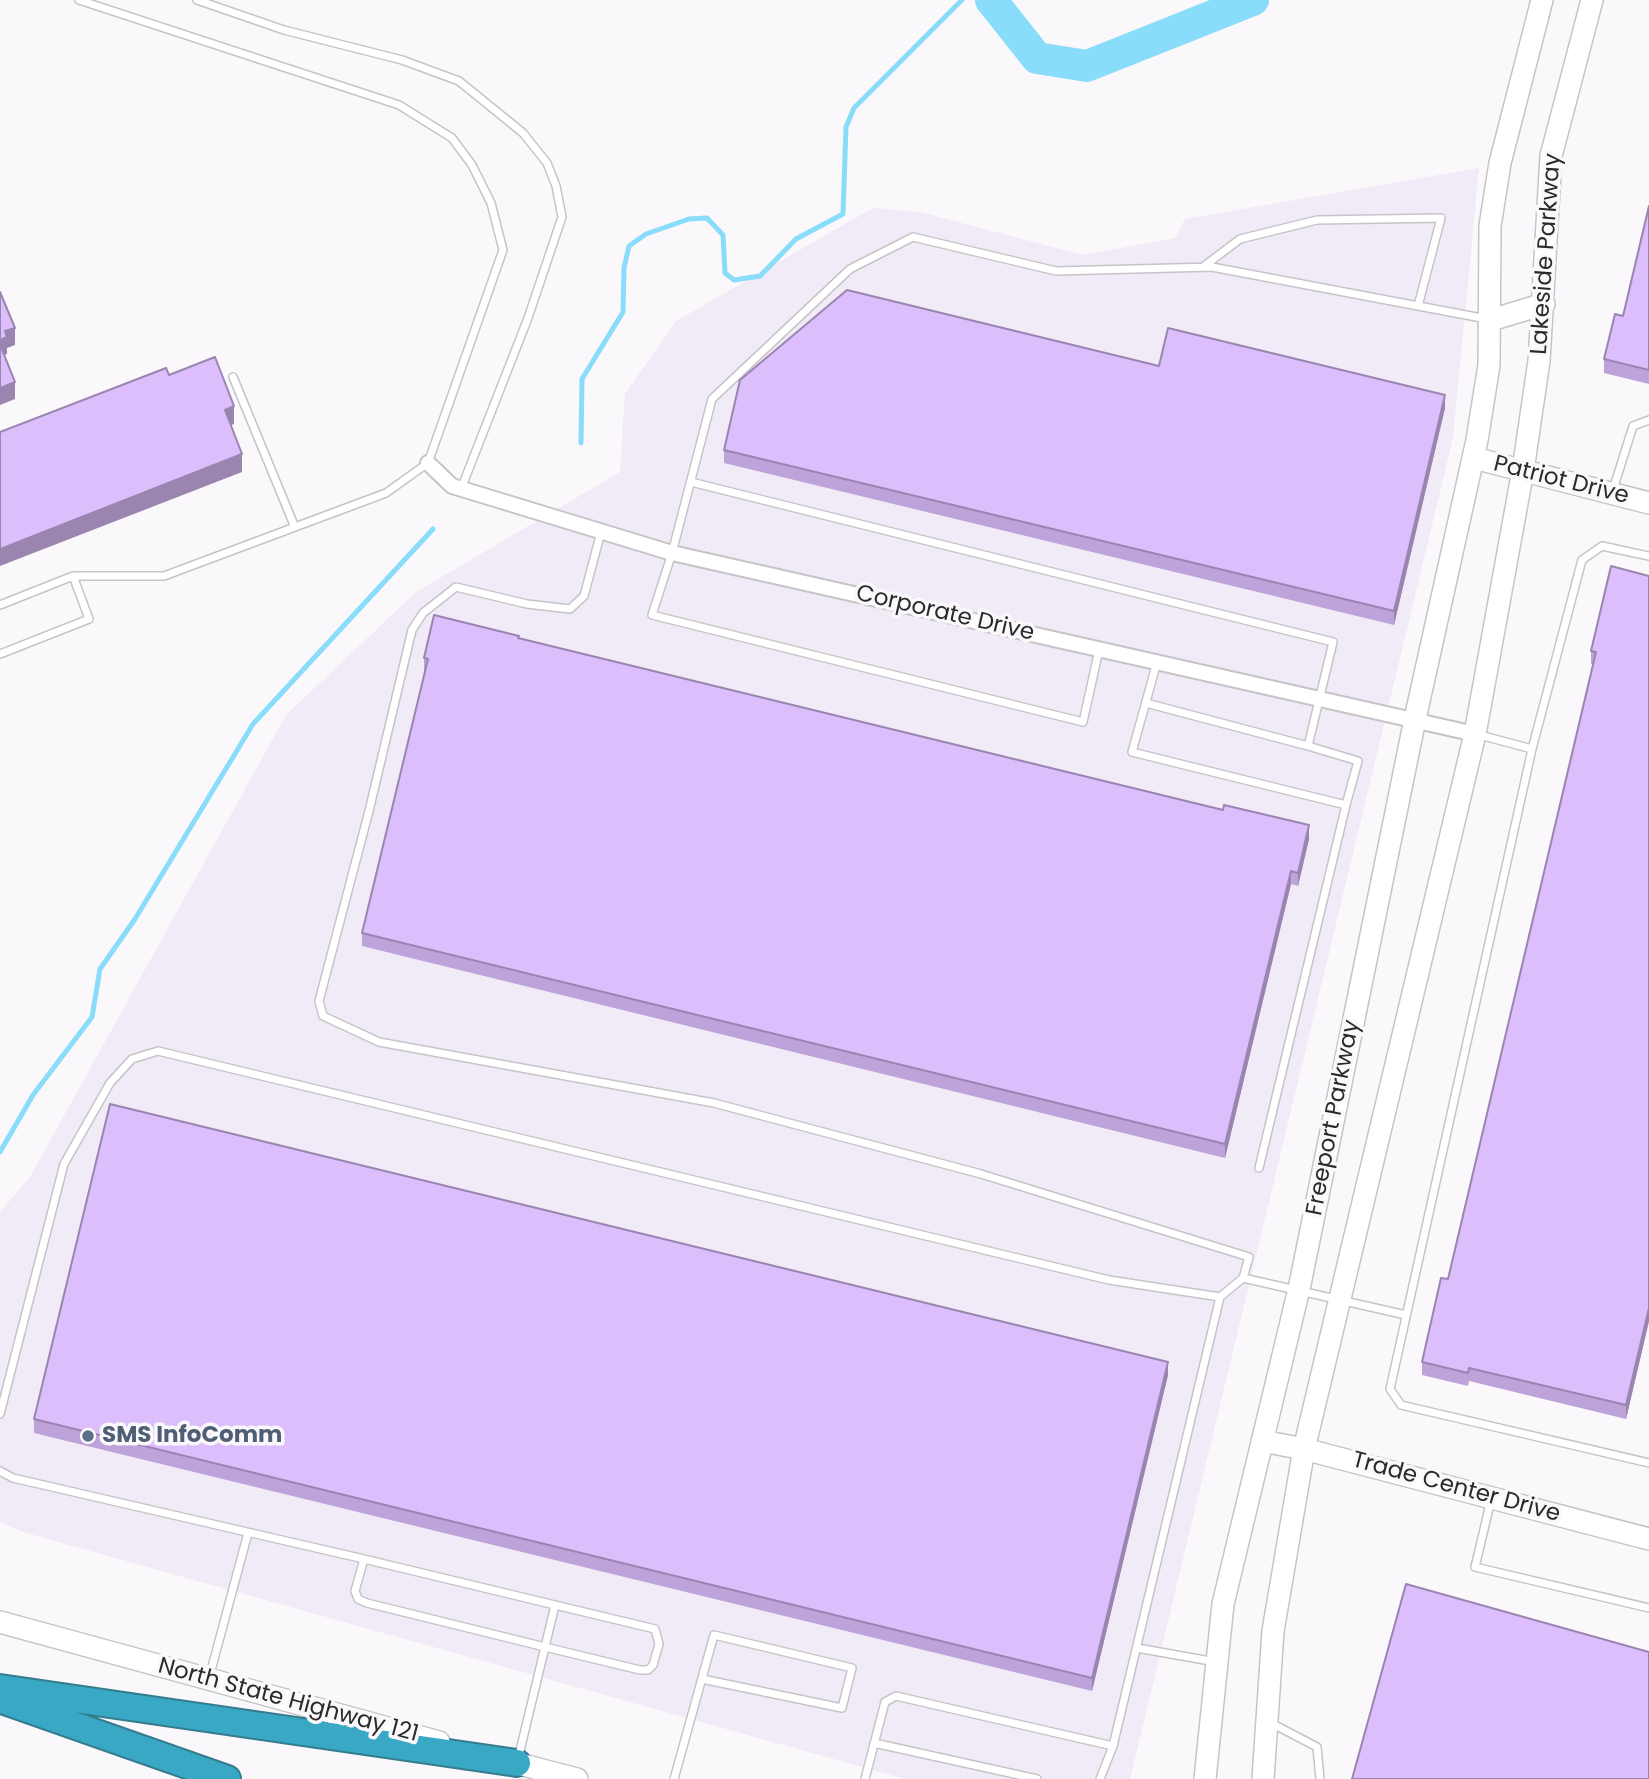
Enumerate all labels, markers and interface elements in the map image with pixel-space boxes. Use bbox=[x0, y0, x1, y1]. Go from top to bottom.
street label: Lakeside Parkway bbox=[1526, 152, 1568, 356]
street label: Patriot Drive bbox=[1491, 451, 1631, 511]
street label: Corporate Drive bbox=[853, 580, 1037, 648]
street label: Freeport Parkway bbox=[1301, 1018, 1367, 1218]
place label: SMS InfoComm bbox=[102, 1422, 282, 1450]
marker: SMS InfoComm bbox=[80, 1428, 96, 1444]
street label: Trade Center Drive bbox=[1349, 1447, 1563, 1529]
street label: North State Highway 121 bbox=[155, 1653, 421, 1749]

